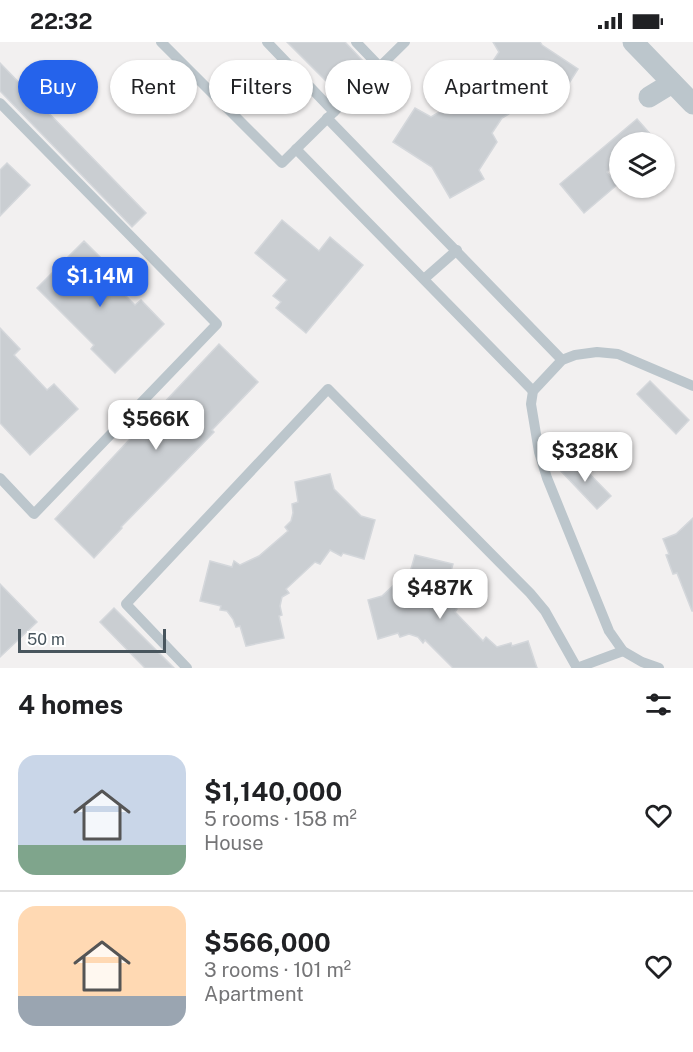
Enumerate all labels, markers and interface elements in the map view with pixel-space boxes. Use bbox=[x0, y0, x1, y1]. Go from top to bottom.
text: 22:32 bbox=[30, 8, 92, 34]
chip: Buy bbox=[18, 60, 98, 114]
chip: Rent bbox=[110, 60, 197, 114]
chip: Filters bbox=[209, 60, 313, 114]
chip: New bbox=[325, 60, 411, 114]
chip: Apartment bbox=[423, 60, 570, 114]
map controls bbox=[609, 132, 675, 198]
button: layers bbox=[609, 132, 675, 198]
pin: $1.14M bbox=[51, 257, 149, 308]
text: $1.14M bbox=[66, 264, 134, 288]
pin: $566K bbox=[114, 400, 198, 451]
text: $566K bbox=[122, 407, 190, 431]
pin: $328K bbox=[543, 432, 627, 483]
text: $328K bbox=[551, 439, 619, 463]
pin: $487K bbox=[398, 569, 482, 620]
text: $487K bbox=[407, 576, 473, 600]
scale bar bbox=[18, 626, 166, 654]
text: 50 m bbox=[27, 630, 65, 649]
icon: filters bbox=[642, 688, 675, 721]
text: 4 homes bbox=[18, 689, 123, 720]
text: $1,140,000 bbox=[204, 776, 342, 807]
icon: home bbox=[66, 779, 138, 851]
icon: heart bbox=[642, 799, 675, 832]
text: 5 rooms · 158 m² bbox=[204, 807, 357, 831]
text: House bbox=[204, 831, 264, 855]
text: $566,000 bbox=[204, 927, 331, 958]
icon: home bbox=[66, 930, 138, 1002]
icon: heart bbox=[642, 950, 675, 983]
text: 3 rooms · 101 m² bbox=[204, 958, 351, 982]
text: Apartment bbox=[204, 982, 304, 1006]

